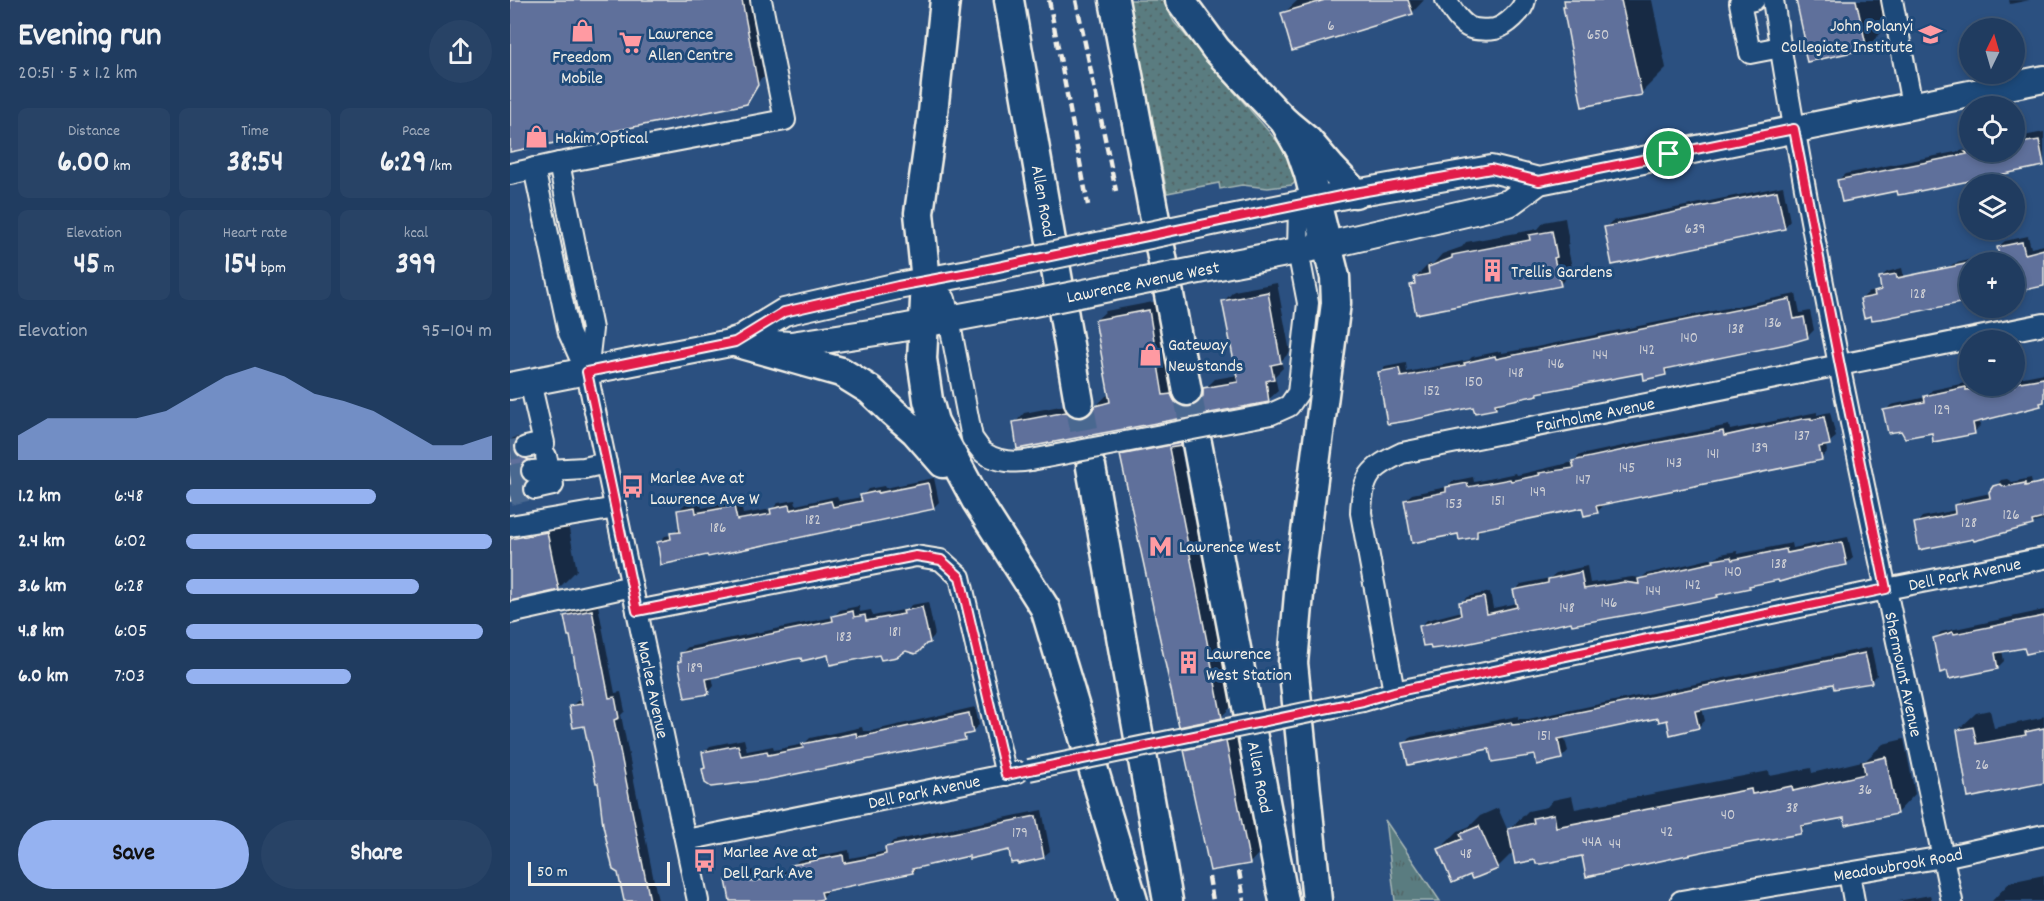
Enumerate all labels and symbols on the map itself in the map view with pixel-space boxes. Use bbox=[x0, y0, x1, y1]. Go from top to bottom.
place label: John Polanyi Collegiate Institute bbox=[1781, 15, 1913, 61]
house number: 6 bbox=[1327, 16, 1335, 38]
shop icon: Freedom Mobile bbox=[569, 17, 595, 43]
north arrow bbox=[1959, 18, 2025, 84]
school or university icon: John Polanyi Collegiate Institute bbox=[1918, 22, 1944, 48]
place label: Lawrence Allen Centre bbox=[648, 23, 733, 69]
house number: 650 bbox=[1587, 25, 1609, 47]
supermarket icon: Lawrence Allen Centre bbox=[617, 30, 643, 56]
place label: Freedom Mobile bbox=[552, 46, 612, 92]
shop icon: Hakim Optical bbox=[524, 124, 550, 150]
place label: Hakim Optical bbox=[555, 127, 649, 152]
pin bbox=[1643, 128, 1694, 179]
street label: Allen Road bbox=[1023, 164, 1060, 239]
house number: 639 bbox=[1685, 219, 1705, 241]
street label: Lawrence Avenue West bbox=[1065, 256, 1222, 311]
building icon: Trellis Gardens bbox=[1480, 258, 1506, 284]
place label: Trellis Gardens bbox=[1511, 261, 1613, 286]
house number: 128 bbox=[1910, 284, 1926, 306]
house number: 136 bbox=[1764, 313, 1782, 335]
house number: 138 bbox=[1728, 319, 1744, 341]
house number: 140 bbox=[1680, 328, 1698, 350]
place label: Gateway Newstands bbox=[1168, 334, 1243, 380]
house number: 142 bbox=[1639, 340, 1655, 362]
shop icon: Gateway Newstands bbox=[1137, 341, 1163, 367]
house number: 144 bbox=[1592, 345, 1608, 367]
house number: 146 bbox=[1548, 354, 1564, 376]
house number: 148 bbox=[1508, 363, 1524, 385]
house number: 150 bbox=[1465, 372, 1483, 394]
house number: 152 bbox=[1424, 381, 1440, 403]
street label: Fairholme Avenue bbox=[1534, 392, 1657, 441]
house number: 129 bbox=[1934, 400, 1950, 422]
house number: 137 bbox=[1794, 426, 1810, 448]
house number: 139 bbox=[1752, 438, 1768, 460]
house number: 141 bbox=[1707, 444, 1719, 466]
house number: 143 bbox=[1666, 453, 1682, 475]
house number: 145 bbox=[1619, 458, 1635, 480]
place label: Marlee Ave at Lawrence Ave W bbox=[650, 467, 760, 513]
house number: 147 bbox=[1575, 470, 1591, 492]
bus stop icon: Marlee Ave at Lawrence Ave W bbox=[619, 474, 645, 500]
house number: 149 bbox=[1530, 482, 1546, 504]
house number: 151 bbox=[1491, 491, 1505, 513]
house number: 153 bbox=[1446, 494, 1462, 516]
house number: 126 bbox=[2002, 505, 2020, 527]
house number: 182 bbox=[805, 510, 821, 532]
house number: 128 bbox=[1961, 513, 1977, 535]
house number: 186 bbox=[710, 518, 726, 540]
metro station icon: Lawrence West bbox=[1148, 533, 1174, 559]
place label: Lawrence West bbox=[1179, 536, 1281, 561]
street label: Dell Park Avenue bbox=[1907, 553, 2023, 599]
house number: 138 bbox=[1771, 554, 1787, 576]
house number: 140 bbox=[1724, 562, 1742, 584]
house number: 142 bbox=[1685, 575, 1701, 597]
house number: 144 bbox=[1645, 581, 1661, 603]
house number: 146 bbox=[1601, 593, 1617, 615]
house number: 148 bbox=[1559, 598, 1575, 620]
street label: Shermount Avenue bbox=[1876, 610, 1927, 740]
house number: 181 bbox=[889, 622, 901, 644]
house number: 183 bbox=[836, 627, 852, 649]
street label: Marlee Avenue bbox=[629, 639, 674, 741]
place label: Lawrence West Station bbox=[1206, 643, 1292, 689]
building icon: Lawrence West Station bbox=[1175, 650, 1201, 676]
house number: 189 bbox=[687, 658, 703, 680]
house number: 151 bbox=[1537, 726, 1551, 748]
street label: Allen Road bbox=[1239, 740, 1277, 815]
house number: 26 bbox=[1975, 755, 1989, 777]
street label: Dell Park Avenue bbox=[866, 770, 983, 817]
house number: 36 bbox=[1858, 780, 1872, 802]
house number: 38 bbox=[1786, 798, 1798, 820]
house number: 40 bbox=[1721, 805, 1735, 827]
house number: 42 bbox=[1661, 822, 1673, 844]
house number: 179 bbox=[1012, 823, 1028, 845]
house number: 44A bbox=[1582, 832, 1602, 854]
house number: 44 bbox=[1609, 834, 1621, 856]
place label: Marlee Ave at Dell Park Ave bbox=[723, 841, 818, 887]
street label: Meadowbrook Road bbox=[1832, 843, 1965, 890]
house number: 48 bbox=[1460, 844, 1472, 866]
bus stop icon: Marlee Ave at Dell Park Ave bbox=[692, 848, 718, 874]
scale bar bbox=[528, 859, 670, 886]

